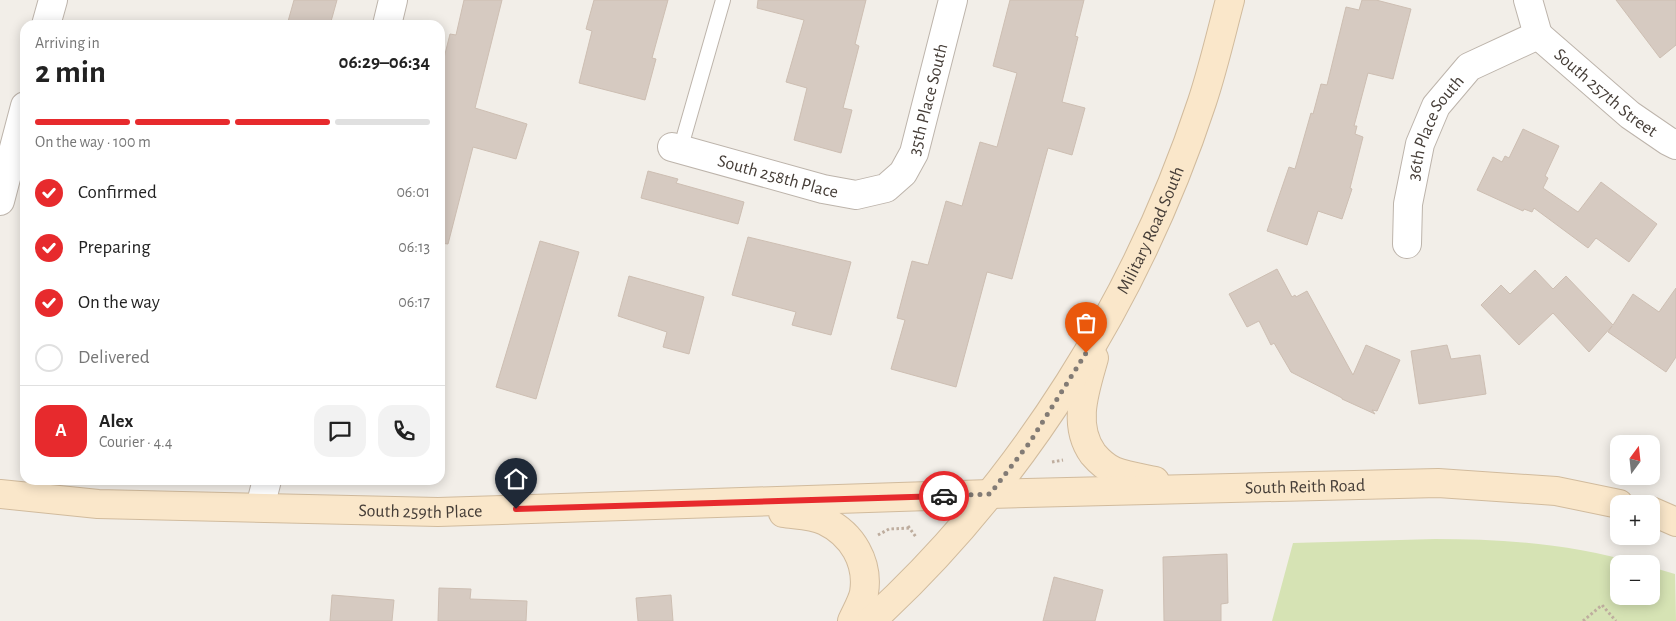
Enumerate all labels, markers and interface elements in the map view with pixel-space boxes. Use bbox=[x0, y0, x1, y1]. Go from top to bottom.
text: Arriving in bbox=[35, 35, 100, 51]
street label: 35th Place South bbox=[906, 42, 952, 157]
street label: South 257th Street bbox=[1550, 45, 1660, 141]
text: 06:29–06:34 bbox=[339, 53, 430, 72]
text: 2 min bbox=[35, 56, 106, 88]
street label: 36th Place South bbox=[1405, 72, 1468, 182]
text: On the way · 100 m bbox=[35, 134, 151, 150]
street label: South 258th Place bbox=[716, 152, 839, 202]
street label: Military Road South bbox=[1114, 164, 1188, 297]
icon: check bbox=[35, 179, 63, 207]
text: Confirmed bbox=[78, 183, 157, 202]
text: 06:01 bbox=[396, 184, 430, 200]
icon: check bbox=[35, 234, 63, 262]
text: Preparing bbox=[78, 238, 151, 257]
text: 06:13 bbox=[398, 239, 430, 255]
icon: check bbox=[35, 289, 63, 317]
text: On the way bbox=[78, 293, 160, 312]
text: 06:17 bbox=[398, 294, 430, 310]
pin bbox=[1065, 302, 1107, 353]
icon: bag bbox=[1072, 309, 1100, 337]
text: Delivered bbox=[78, 348, 150, 367]
button: chat bbox=[314, 405, 366, 457]
button: phone bbox=[378, 405, 430, 457]
text: Alex bbox=[99, 412, 133, 431]
text: A bbox=[55, 421, 67, 440]
text: Courier · 4.4 bbox=[99, 434, 172, 450]
north arrow bbox=[1610, 435, 1660, 485]
map controls bbox=[1610, 435, 1660, 605]
pin bbox=[495, 458, 537, 509]
icon: home bbox=[502, 465, 530, 493]
courier bbox=[919, 471, 969, 521]
street label: South Reith Road bbox=[1245, 477, 1365, 498]
icon: car bbox=[930, 482, 958, 510]
button: + bbox=[1610, 495, 1660, 545]
street label: South 259th Place bbox=[358, 502, 483, 522]
button: − bbox=[1610, 555, 1660, 605]

